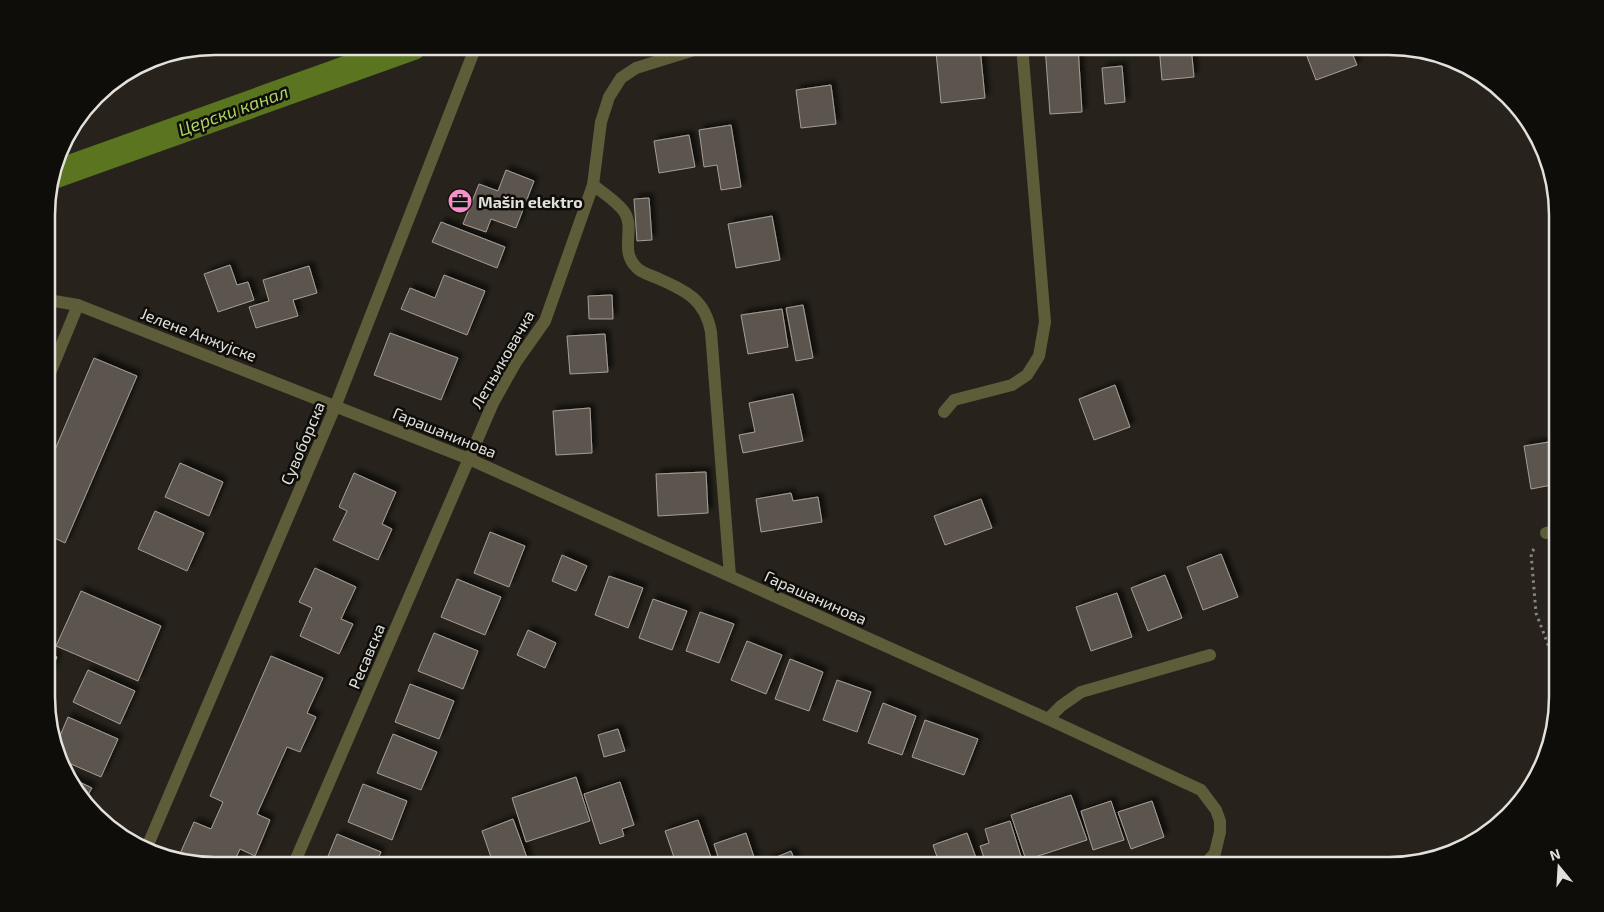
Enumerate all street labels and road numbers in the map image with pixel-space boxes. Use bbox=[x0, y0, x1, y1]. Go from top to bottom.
street label: Јелене Анжујске bbox=[138, 303, 260, 366]
street label: Летњиковачка bbox=[466, 307, 538, 411]
street label: Сувоборска bbox=[276, 399, 329, 488]
street label: Гарашанинова bbox=[390, 403, 500, 461]
street label: Гарашанинова bbox=[762, 566, 870, 628]
street label: Ресавска bbox=[344, 621, 388, 691]

